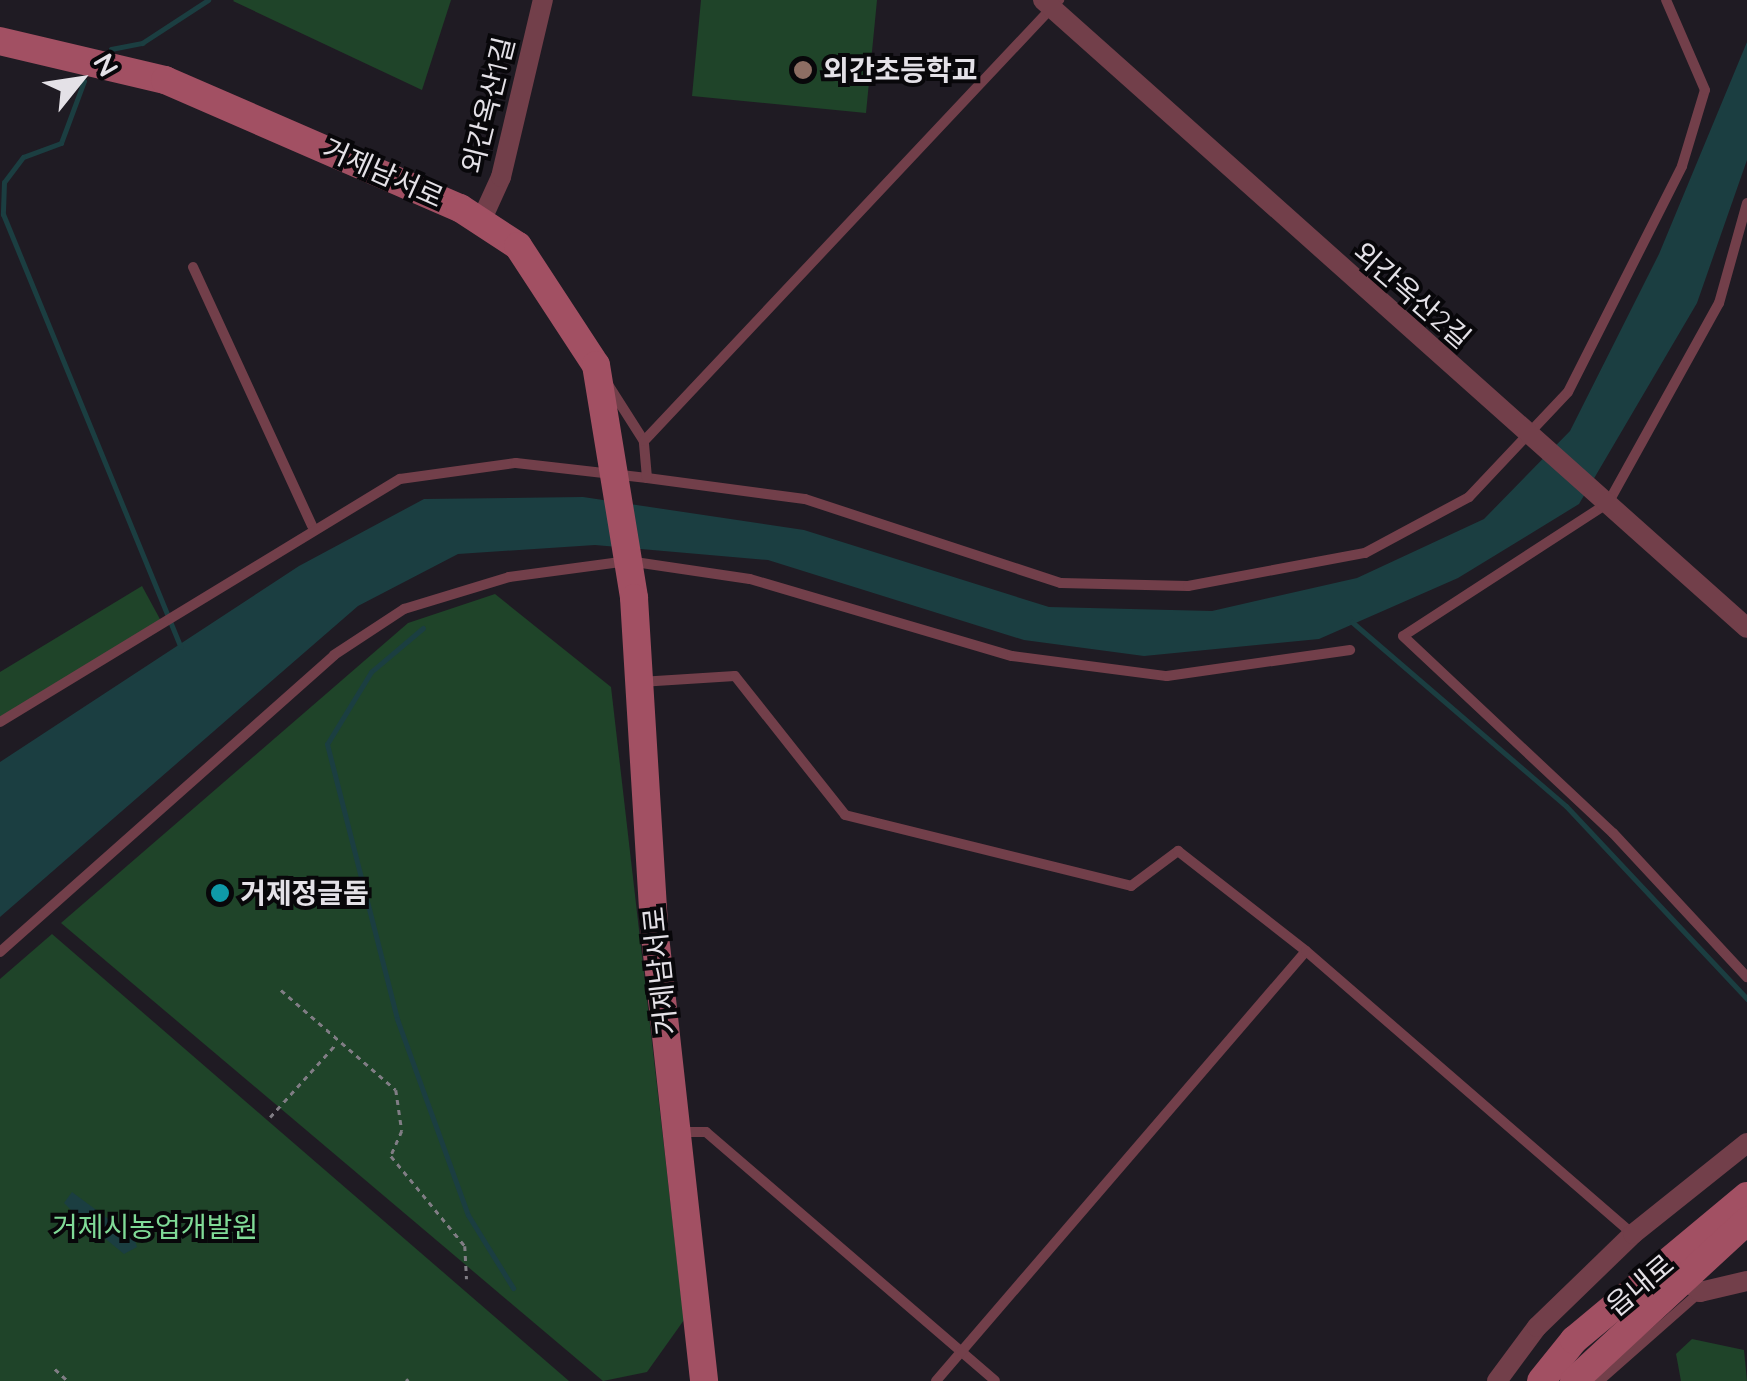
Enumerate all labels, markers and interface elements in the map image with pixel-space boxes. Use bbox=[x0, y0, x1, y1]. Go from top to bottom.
north arrow bbox=[30, 30, 130, 130]
street label: 외간옥산1길 bbox=[455, 33, 521, 177]
text: N bbox=[86, 47, 127, 82]
place label: 외간초등학교 bbox=[823, 53, 978, 87]
marker: 외간초등학교 bbox=[792, 59, 814, 81]
street label: 거제남서로 bbox=[317, 131, 449, 215]
street label: 외간옥산2길 bbox=[1347, 235, 1477, 355]
place label: 거제정글돔 bbox=[240, 876, 369, 910]
marker: 거제정글돔 bbox=[209, 882, 231, 904]
street label: 거제남서로 bbox=[637, 905, 683, 1037]
park label: 거제시농업개발원 bbox=[52, 1210, 258, 1244]
street label: 읍내로 bbox=[1600, 1247, 1680, 1323]

